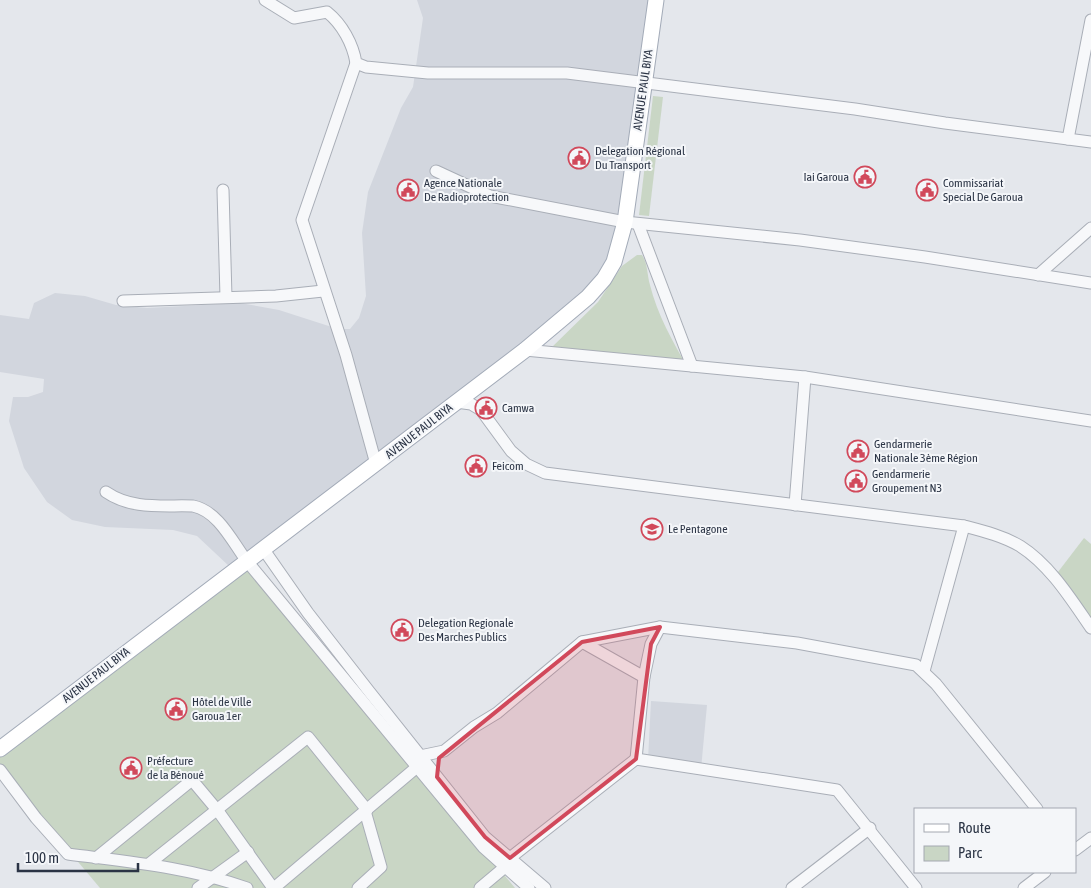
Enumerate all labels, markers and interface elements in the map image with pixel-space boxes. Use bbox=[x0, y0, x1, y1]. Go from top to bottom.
street label: AVENUE PAUL BIYA bbox=[630, 49, 656, 131]
place label: Delegation Régional Du Transport bbox=[595, 144, 686, 172]
public building icon: Delegation Régional Du Transport bbox=[567, 146, 591, 170]
public building icon: Iai Garoua bbox=[853, 165, 877, 189]
place label: Iai Garoua bbox=[803, 170, 849, 184]
place label: Agence Nationale De Radioprotection bbox=[424, 176, 509, 204]
place label: Commissariat Special De Garoua bbox=[943, 176, 1023, 204]
public building icon: Agence Nationale De Radioprotection bbox=[396, 178, 420, 202]
public building icon: Commissariat Special De Garoua bbox=[915, 178, 939, 202]
public building icon: Camwa bbox=[474, 396, 498, 420]
street label: AVENUE PAUL BIYA bbox=[383, 400, 456, 462]
place label: Camwa bbox=[502, 401, 534, 415]
place label: Gendarmerie Nationale 3ème Région bbox=[874, 437, 978, 465]
public building icon: Gendarmerie Nationale 3ème Région bbox=[846, 439, 870, 463]
public building icon: Feicom bbox=[464, 454, 488, 478]
place label: Feicom bbox=[492, 459, 524, 473]
place label: Gendarmerie Groupement N3 bbox=[872, 467, 942, 495]
public building icon: Gendarmerie Groupement N3 bbox=[844, 469, 868, 493]
school or university icon: Le Pentagone bbox=[640, 517, 664, 541]
place label: Le Pentagone bbox=[668, 522, 728, 536]
place label: Delegation Regionale Des Marches Publics bbox=[418, 616, 513, 644]
public building icon: Delegation Regionale Des Marches Publics bbox=[390, 618, 414, 642]
street label: AVENUE PAUL BIYA bbox=[60, 644, 133, 706]
place label: Hôtel de Ville Garoua 1er bbox=[192, 695, 251, 723]
public building icon: Hôtel de Ville Garoua 1er bbox=[164, 697, 188, 721]
place label: Préfecture de la Bénoué bbox=[147, 754, 204, 782]
public building icon: Préfecture de la Bénoué bbox=[119, 756, 143, 780]
legend bbox=[914, 808, 1076, 873]
text: Route bbox=[958, 819, 991, 836]
scale bar bbox=[18, 840, 138, 872]
text: Parc bbox=[958, 844, 982, 861]
text: 100 m bbox=[25, 849, 59, 866]

